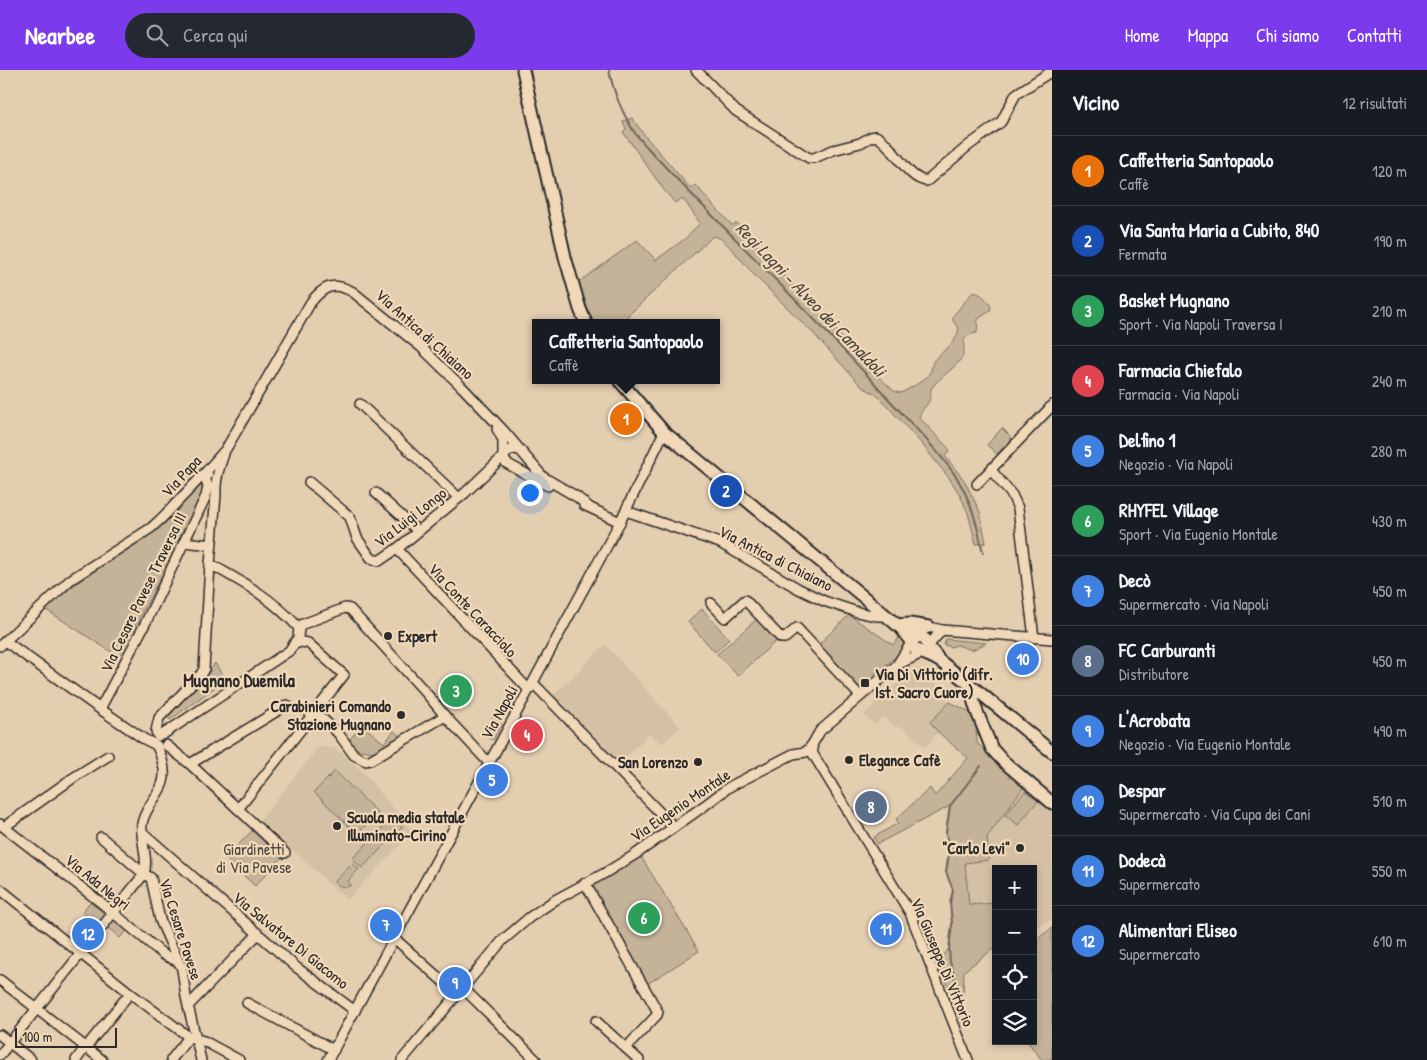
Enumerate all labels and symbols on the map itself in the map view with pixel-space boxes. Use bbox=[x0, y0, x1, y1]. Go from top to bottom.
water label: Regi Lagni - Alveo dei Camaldoli bbox=[730, 216, 893, 383]
street label: Via Antica di Chiaiano bbox=[371, 284, 479, 384]
pin: 1 bbox=[610, 400, 642, 438]
street label: Via Papa bbox=[156, 450, 206, 502]
pin: 2 bbox=[710, 472, 742, 510]
your location bbox=[517, 480, 543, 506]
street label: Via Luigi Longo bbox=[369, 482, 451, 552]
street label: Via Cesare Pavese Traversa III bbox=[95, 508, 191, 676]
street label: Via Antica di Chiaiano bbox=[715, 520, 837, 596]
street label: Via Conte Caracciolo bbox=[424, 558, 523, 662]
place label: Expert bbox=[398, 625, 438, 648]
marker: Expert bbox=[382, 630, 394, 642]
pin: 10 bbox=[1007, 640, 1039, 678]
place label: Via Di Vittorio (difr. Ist. Sacro Cuore) bbox=[875, 663, 993, 703]
district label: Mugnano Duemila bbox=[183, 668, 296, 694]
pin: 3 bbox=[440, 672, 472, 710]
marker: Via Di Vittorio (difr. Ist. Sacro Cuore) bbox=[859, 677, 871, 689]
street label: Via Napoli bbox=[475, 681, 523, 743]
place label: Carabinieri Comando Stazione Mugnano bbox=[270, 695, 392, 736]
marker: Carabinieri Comando Stazione Mugnano bbox=[395, 709, 407, 721]
pin: 4 bbox=[511, 716, 543, 754]
place label: Elegance Cafè bbox=[859, 749, 941, 772]
place label: San Lorenzo bbox=[618, 751, 689, 773]
marker: Elegance Cafè bbox=[843, 754, 855, 766]
marker: San Lorenzo bbox=[692, 756, 704, 768]
pin: 5 bbox=[476, 761, 508, 799]
street label: Via Eugenio Montale bbox=[626, 763, 735, 847]
pin: 8 bbox=[855, 788, 887, 826]
place label: Scuola media statale Illuminato-Cirino bbox=[347, 806, 466, 846]
marker: Scuola media statale Illuminato-Cirino bbox=[331, 820, 343, 832]
place label: "Carlo Levi" bbox=[942, 837, 1010, 859]
park label: Giardinetti di Via Pavese bbox=[216, 838, 292, 878]
marker: "Carlo Levi" bbox=[1014, 842, 1026, 854]
street label: Via Ada Negri bbox=[61, 849, 135, 915]
street label: Via Cesare Pavese bbox=[154, 875, 208, 983]
street label: Via Salvatore Di Giacomo bbox=[228, 886, 354, 994]
street label: Via Giuseppe Di Vittorio bbox=[906, 894, 980, 1030]
pin: 6 bbox=[628, 899, 660, 937]
pin: 7 bbox=[370, 906, 402, 944]
pin: 11 bbox=[870, 910, 902, 948]
pin: 12 bbox=[72, 915, 104, 953]
pin: 9 bbox=[439, 964, 471, 1002]
scale bar bbox=[15, 1025, 118, 1048]

